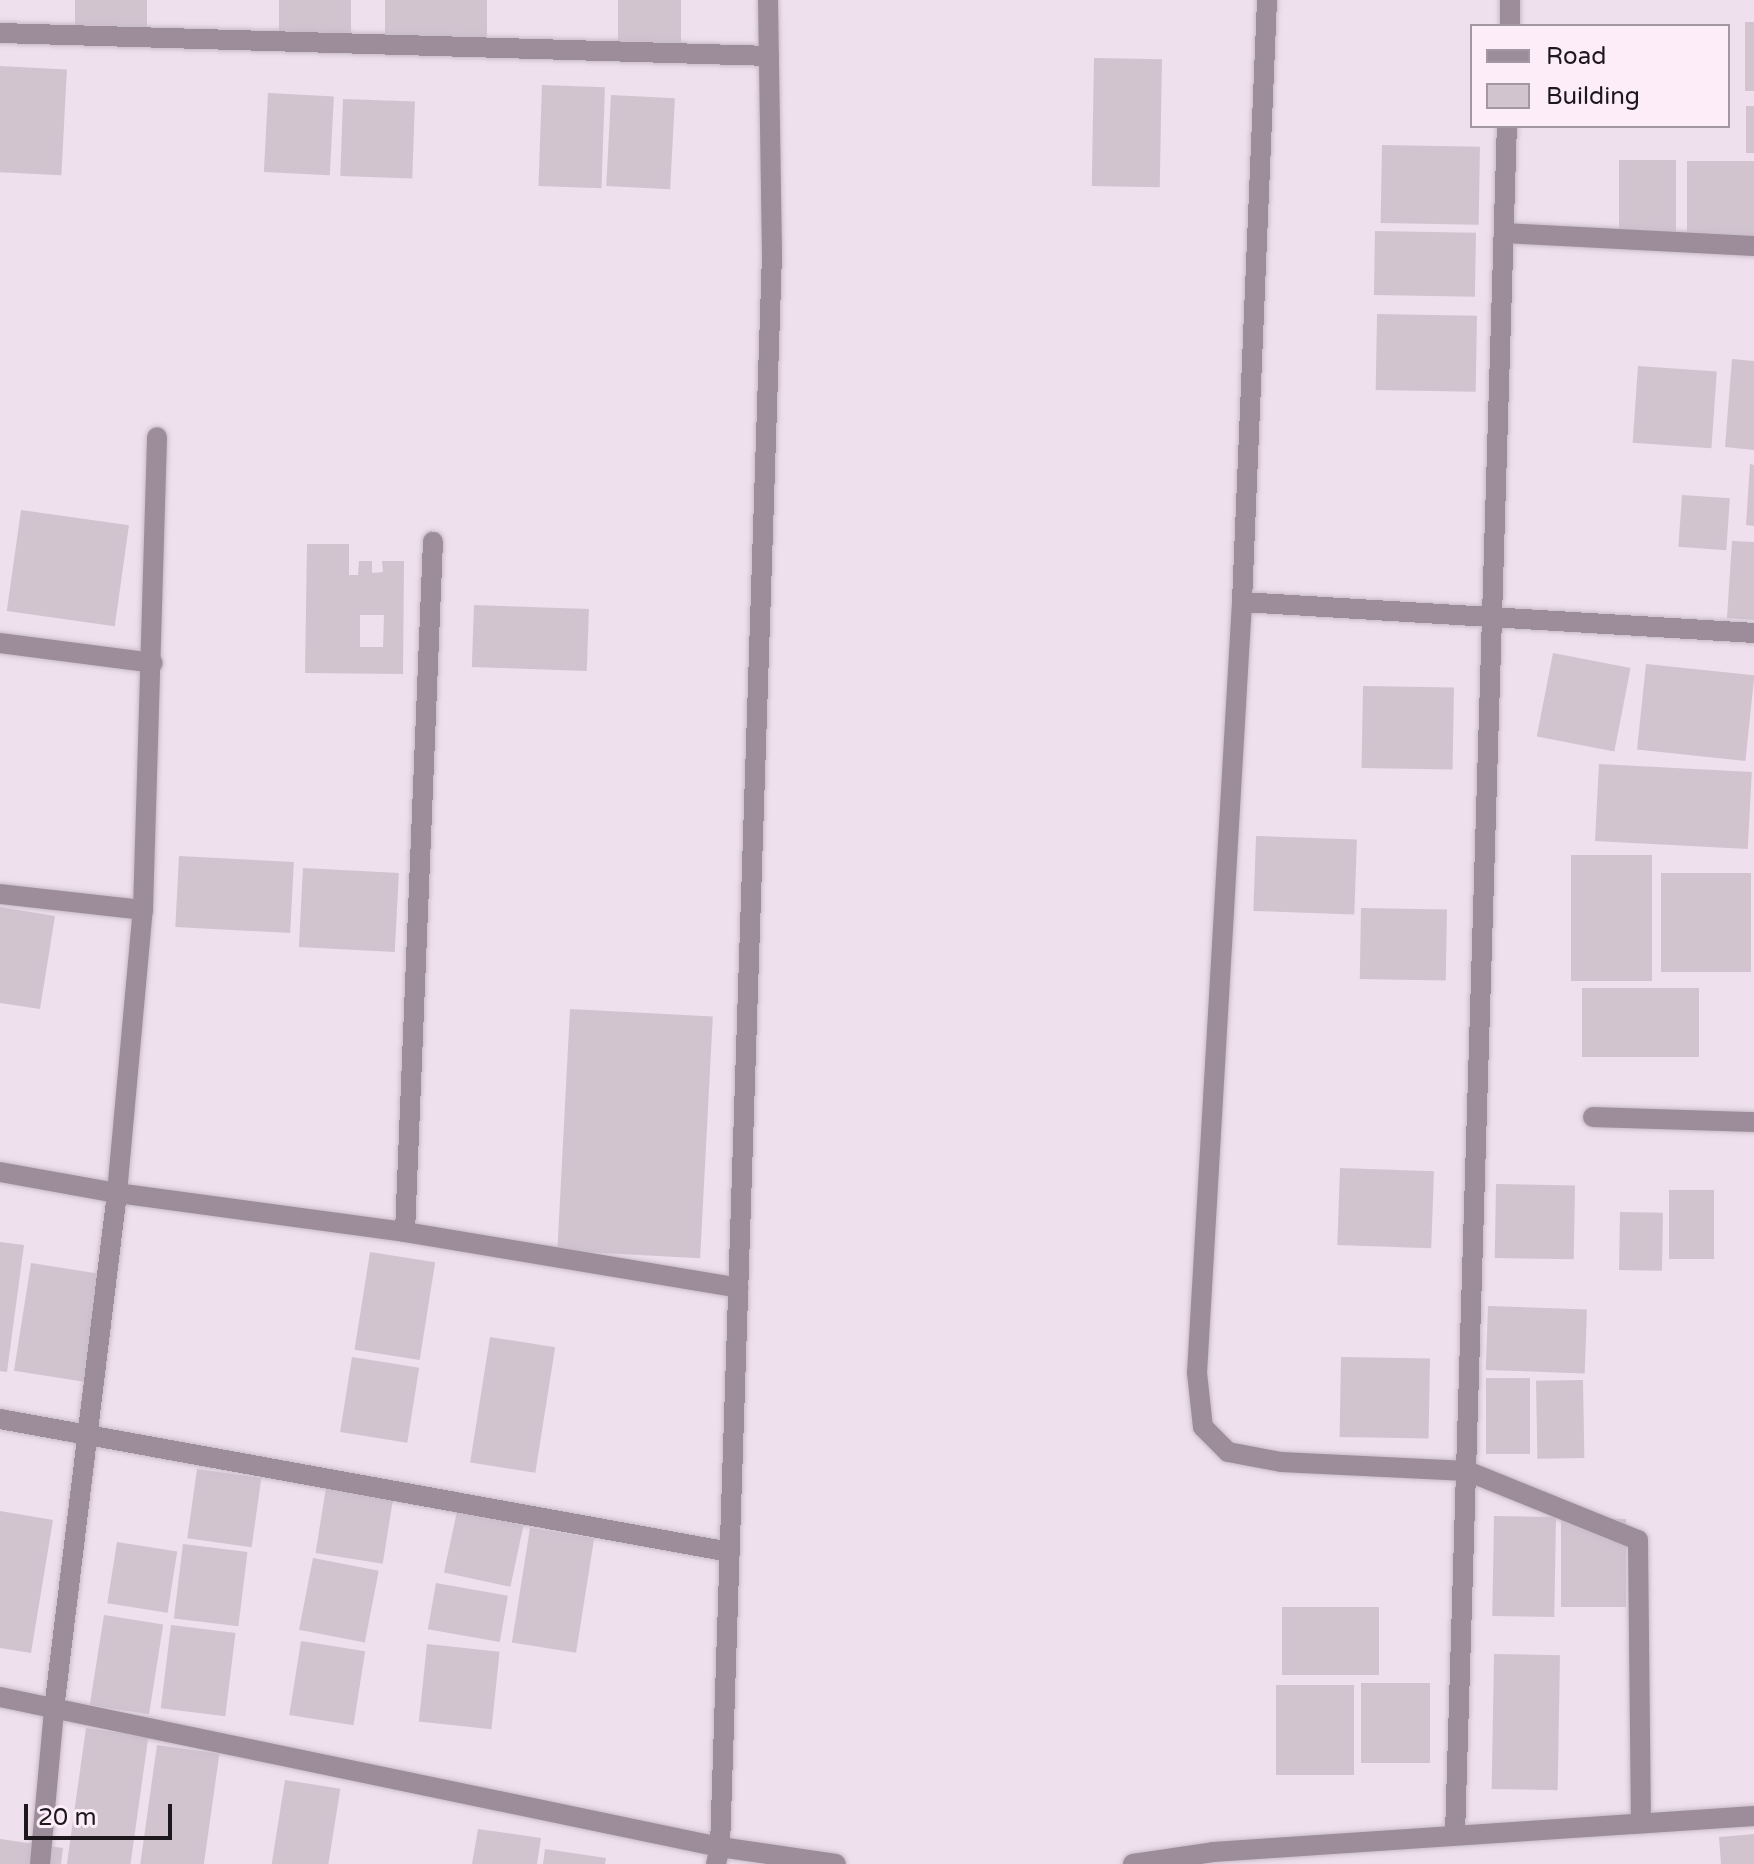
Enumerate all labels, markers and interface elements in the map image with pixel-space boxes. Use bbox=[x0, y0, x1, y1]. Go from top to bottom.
legend bbox=[1470, 24, 1730, 128]
text: Road bbox=[1546, 42, 1606, 71]
text: Building bbox=[1546, 82, 1640, 111]
scale bar bbox=[28, 1788, 176, 1838]
text: 20 m bbox=[38, 1803, 96, 1832]

